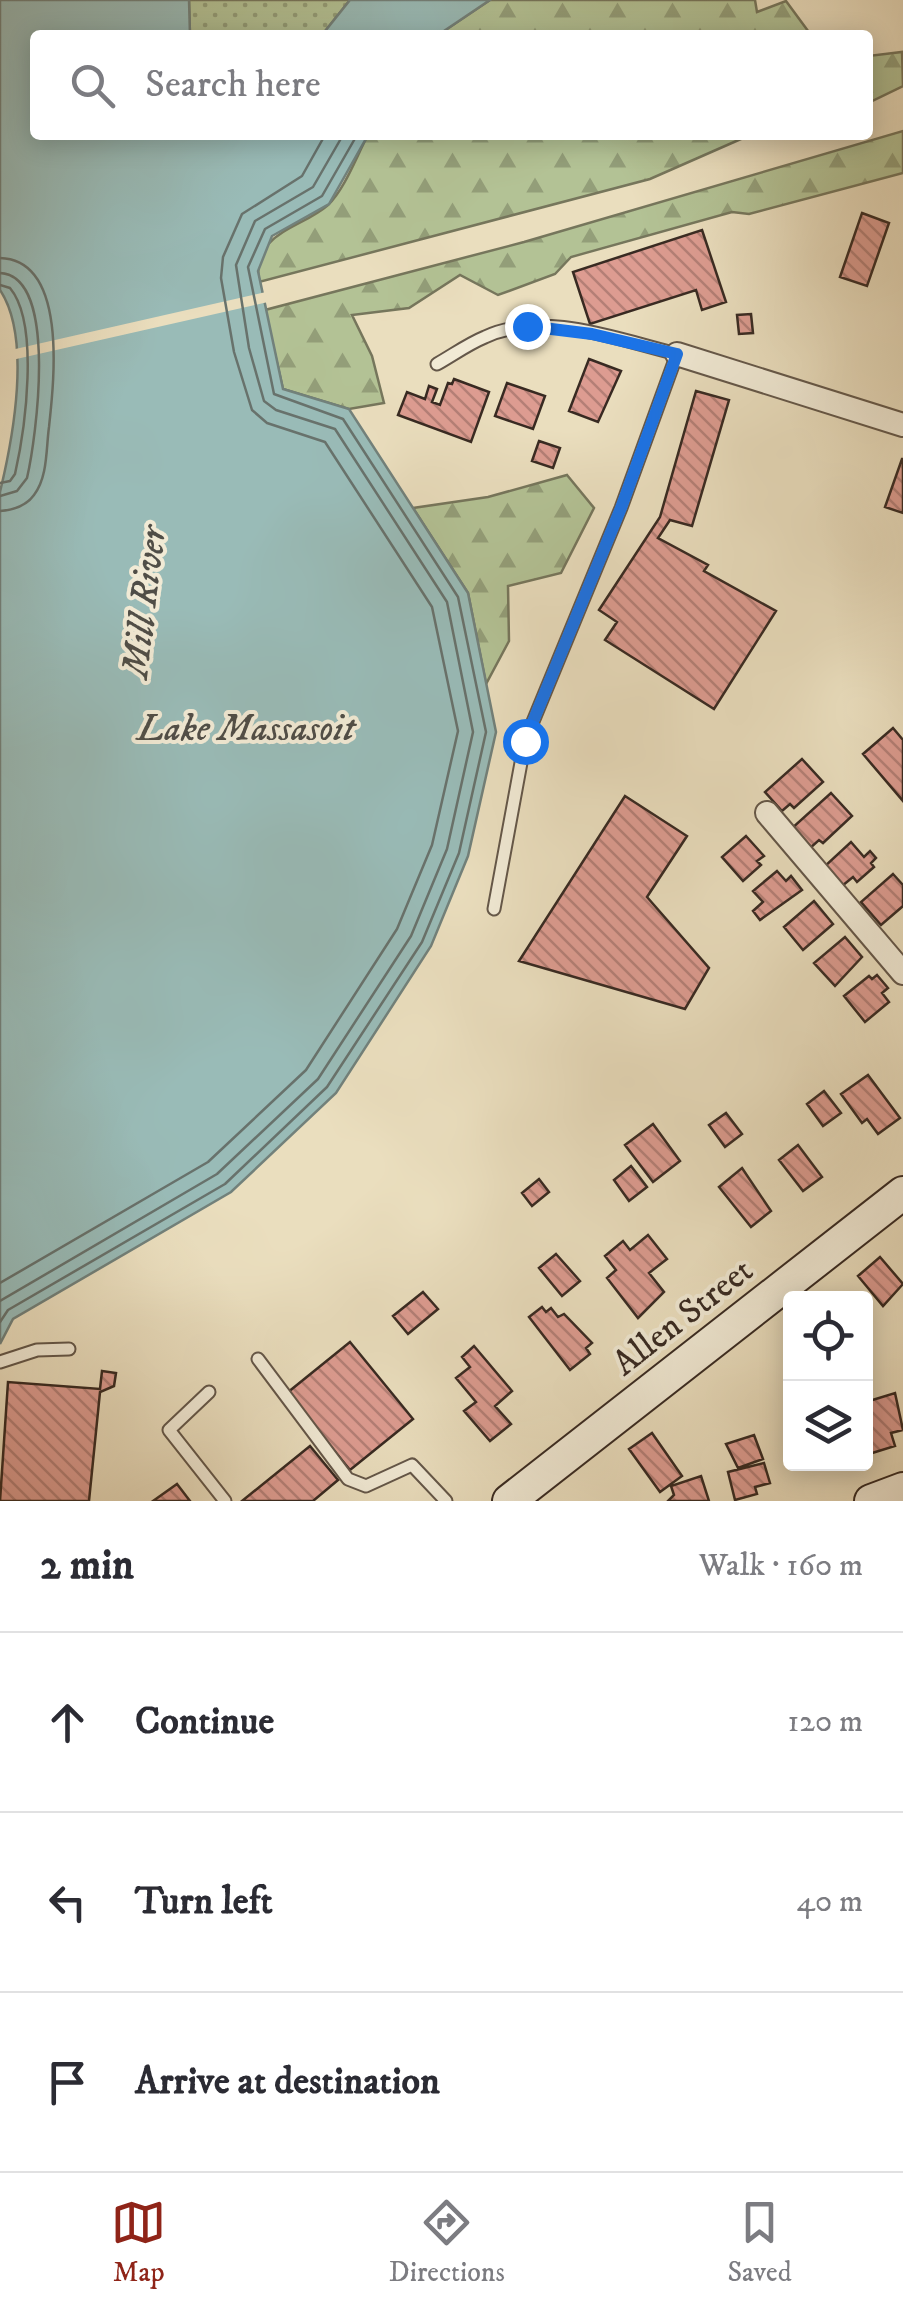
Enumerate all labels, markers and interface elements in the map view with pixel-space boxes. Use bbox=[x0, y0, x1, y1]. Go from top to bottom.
search box bbox=[30, 30, 873, 140]
icon: search bbox=[65, 58, 120, 113]
text: Search here bbox=[145, 61, 321, 109]
route end bbox=[505, 304, 551, 350]
water label: Mill River bbox=[112, 520, 178, 684]
water label: Lake Massasoit bbox=[135, 705, 357, 753]
route start bbox=[503, 719, 549, 765]
street label: Allen Street bbox=[604, 1249, 762, 1386]
map controls bbox=[783, 1291, 873, 1471]
button: locate bbox=[783, 1291, 873, 1381]
button: layers bbox=[783, 1381, 873, 1471]
text: 2 min bbox=[40, 1540, 134, 1592]
text: Walk · 160 m bbox=[699, 1546, 863, 1586]
icon: ahead bbox=[40, 1695, 95, 1750]
text: Continue bbox=[135, 1698, 274, 1746]
text: 120 m bbox=[787, 1702, 863, 1742]
icon: left bbox=[40, 1875, 95, 1930]
text: Turn left bbox=[135, 1878, 273, 1926]
text: 40 m bbox=[796, 1882, 863, 1922]
icon: arrive bbox=[40, 2055, 95, 2110]
text: Arrive at destination bbox=[135, 2058, 440, 2106]
tab: Map bbox=[111, 2195, 166, 2290]
tab: Directions bbox=[389, 2195, 505, 2290]
tab: Saved bbox=[727, 2195, 792, 2290]

